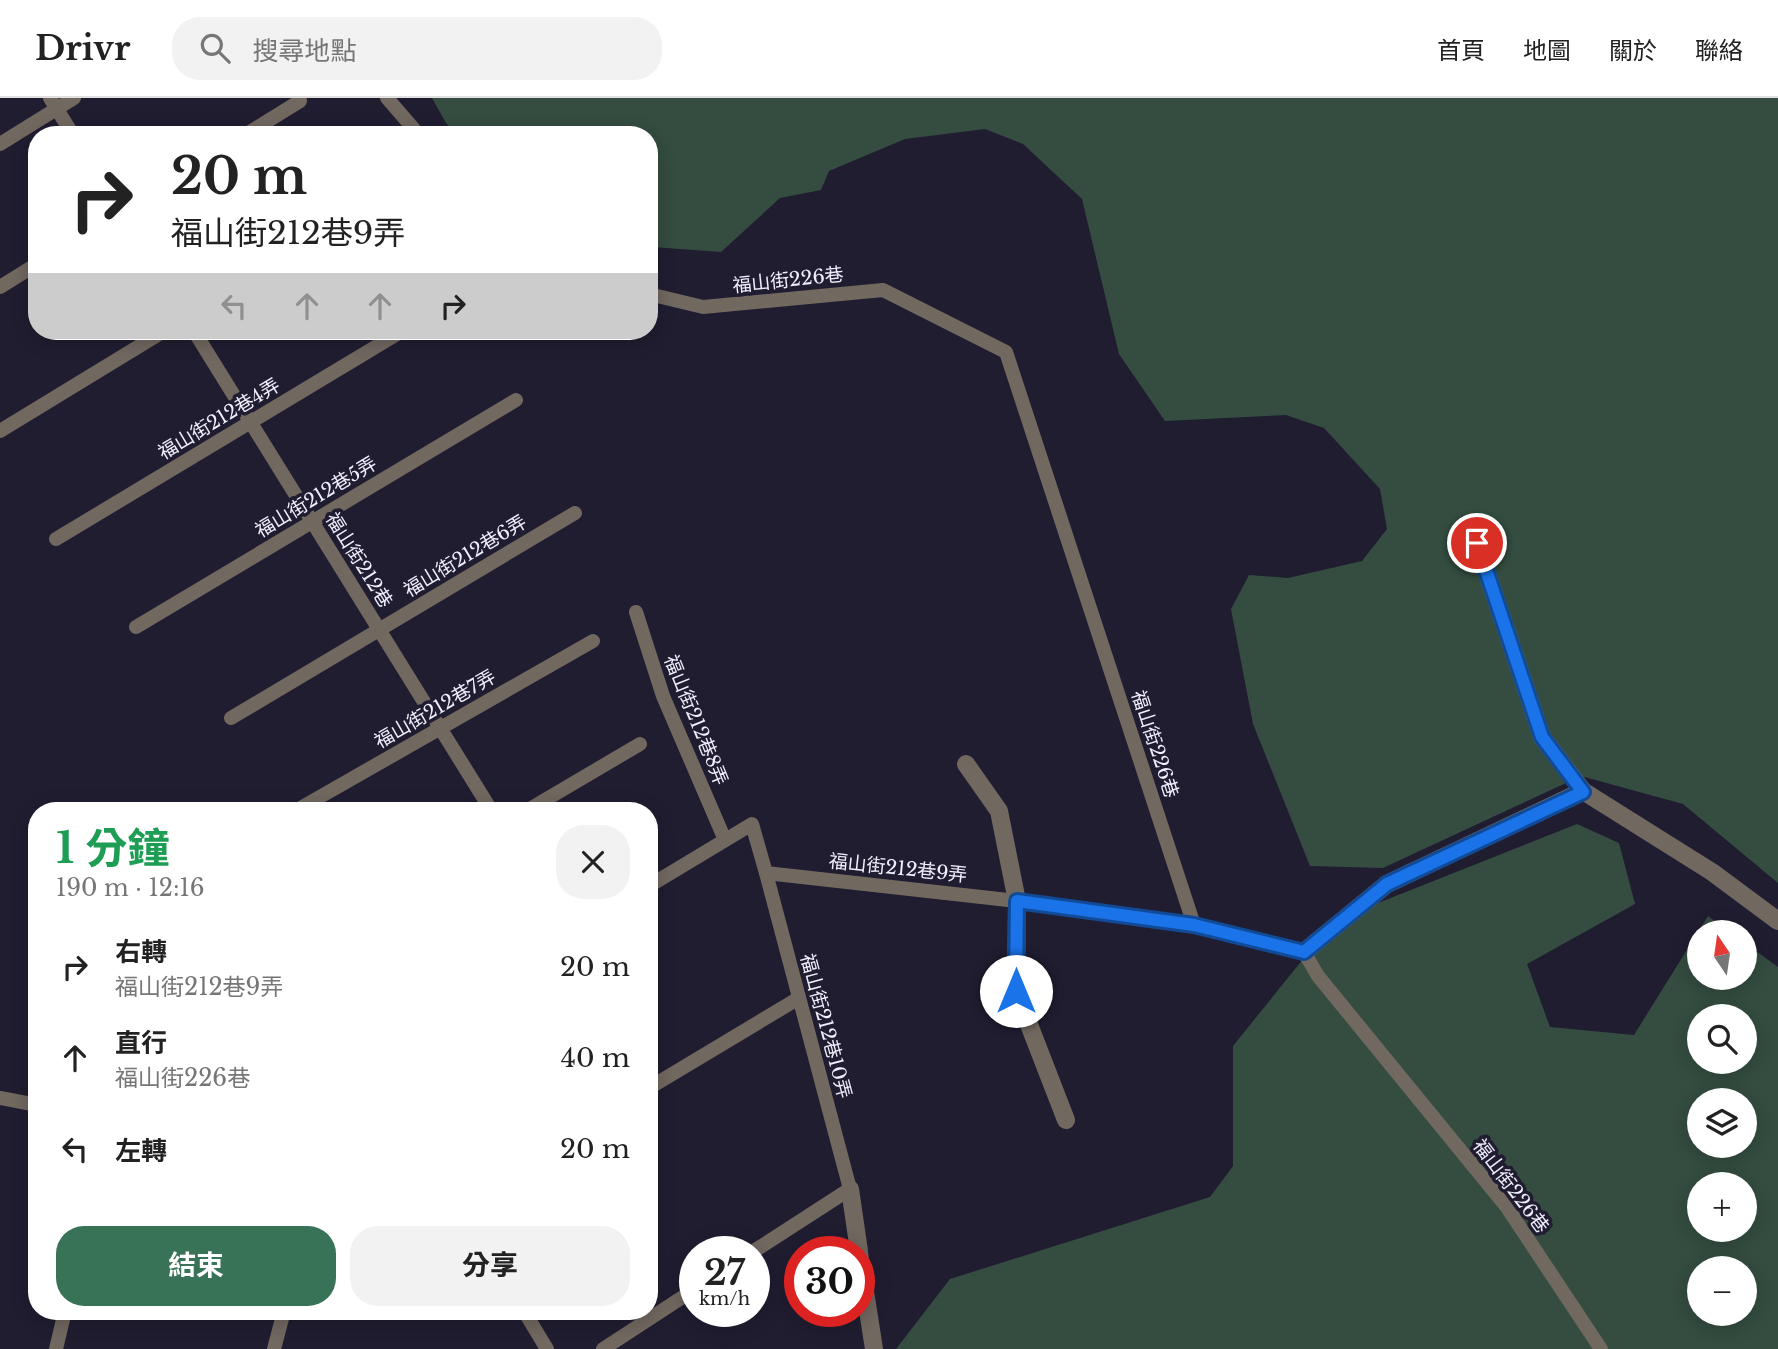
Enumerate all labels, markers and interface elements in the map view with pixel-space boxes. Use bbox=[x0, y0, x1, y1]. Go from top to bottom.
search box bbox=[172, 17, 662, 80]
text: Drivr bbox=[35, 28, 130, 69]
icon: search bbox=[196, 29, 234, 67]
text: 搜尋地點 bbox=[252, 35, 356, 67]
text: 首頁 bbox=[1437, 36, 1485, 65]
text: 地圖 bbox=[1523, 36, 1571, 65]
text: 關於 bbox=[1609, 36, 1657, 65]
text: 聯絡 bbox=[1695, 36, 1743, 65]
text: 20 m bbox=[171, 146, 307, 207]
icon: right bbox=[56, 154, 147, 245]
text: 福山街212巷9弄 bbox=[171, 213, 405, 253]
street label: 福山街226巷 bbox=[731, 263, 845, 297]
icon: left bbox=[215, 287, 253, 325]
icon: ahead bbox=[288, 287, 326, 325]
icon: ahead bbox=[361, 287, 399, 325]
icon: right bbox=[434, 287, 472, 325]
street label: 福山街212巷4弄 bbox=[154, 374, 284, 464]
street label: 福山街212巷5弄 bbox=[251, 452, 381, 542]
street label: 福山街212巷 bbox=[321, 508, 397, 612]
street label: 福山街212巷6弄 bbox=[399, 510, 531, 602]
pin bbox=[1447, 513, 1507, 573]
icon: arrive bbox=[1458, 524, 1496, 562]
street label: 福山街212巷8弄 bbox=[659, 652, 733, 788]
street label: 福山街212巷7弄 bbox=[370, 665, 500, 753]
street label: 福山街226巷 bbox=[1127, 687, 1183, 801]
text: 1 分鐘 bbox=[56, 822, 169, 874]
button: close bbox=[556, 825, 630, 899]
street label: 福山街212巷9弄 bbox=[828, 849, 968, 887]
text: 190 m · 12:16 bbox=[56, 874, 205, 902]
north arrow bbox=[1687, 920, 1757, 990]
map controls bbox=[1687, 920, 1757, 1326]
text: 右轉 bbox=[115, 936, 167, 968]
icon: right bbox=[56, 948, 94, 986]
text: 20 m bbox=[560, 951, 630, 983]
street label: 福山街212巷10弄 bbox=[796, 951, 856, 1101]
position arrow bbox=[979, 954, 1053, 1028]
text: 福山街212巷9弄 bbox=[115, 973, 283, 1001]
button: search bbox=[1687, 1004, 1757, 1074]
text: 直行 bbox=[115, 1027, 167, 1059]
icon: ahead bbox=[56, 1039, 94, 1077]
text: 40 m bbox=[561, 1042, 630, 1074]
text: 福山街226巷 bbox=[115, 1064, 250, 1092]
button: layers bbox=[1687, 1088, 1757, 1158]
icon: left bbox=[56, 1130, 94, 1168]
text: 20 m bbox=[560, 1133, 630, 1165]
street label: 福山街226巷 bbox=[1468, 1134, 1554, 1238]
text: 左轉 bbox=[115, 1135, 167, 1167]
button: + bbox=[1687, 1172, 1757, 1242]
button: 結束 bbox=[56, 1226, 336, 1306]
button: 分享 bbox=[350, 1226, 630, 1306]
speed limit sign: 30 bbox=[784, 1236, 875, 1327]
text: 27 bbox=[704, 1251, 745, 1294]
button: − bbox=[1687, 1256, 1757, 1326]
text: km/h bbox=[699, 1288, 750, 1310]

